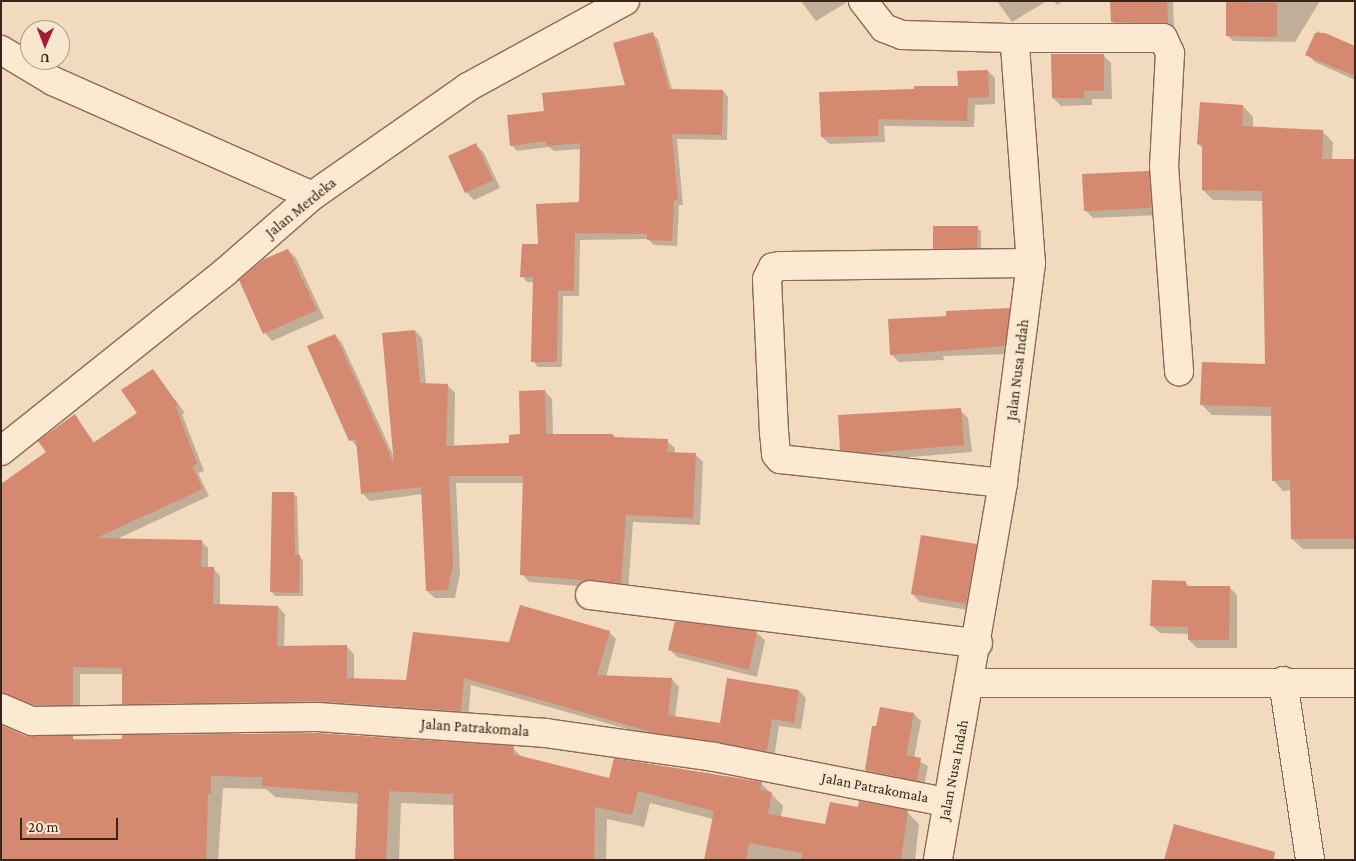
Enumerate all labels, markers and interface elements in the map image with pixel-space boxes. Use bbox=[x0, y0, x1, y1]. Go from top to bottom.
north arrow bbox=[20, 20, 70, 70]
text: U bbox=[40, 51, 50, 67]
street label: Jalan Merdeka bbox=[262, 174, 340, 242]
street label: Jalan Nusa Indah bbox=[1003, 318, 1033, 422]
street label: Jalan Patrakomala bbox=[420, 715, 530, 741]
street label: Jalan Nusa Indah bbox=[935, 718, 973, 822]
street label: Jalan Patrakomala bbox=[820, 769, 930, 807]
scale bar bbox=[22, 808, 120, 840]
text: 20 m bbox=[28, 819, 59, 835]

